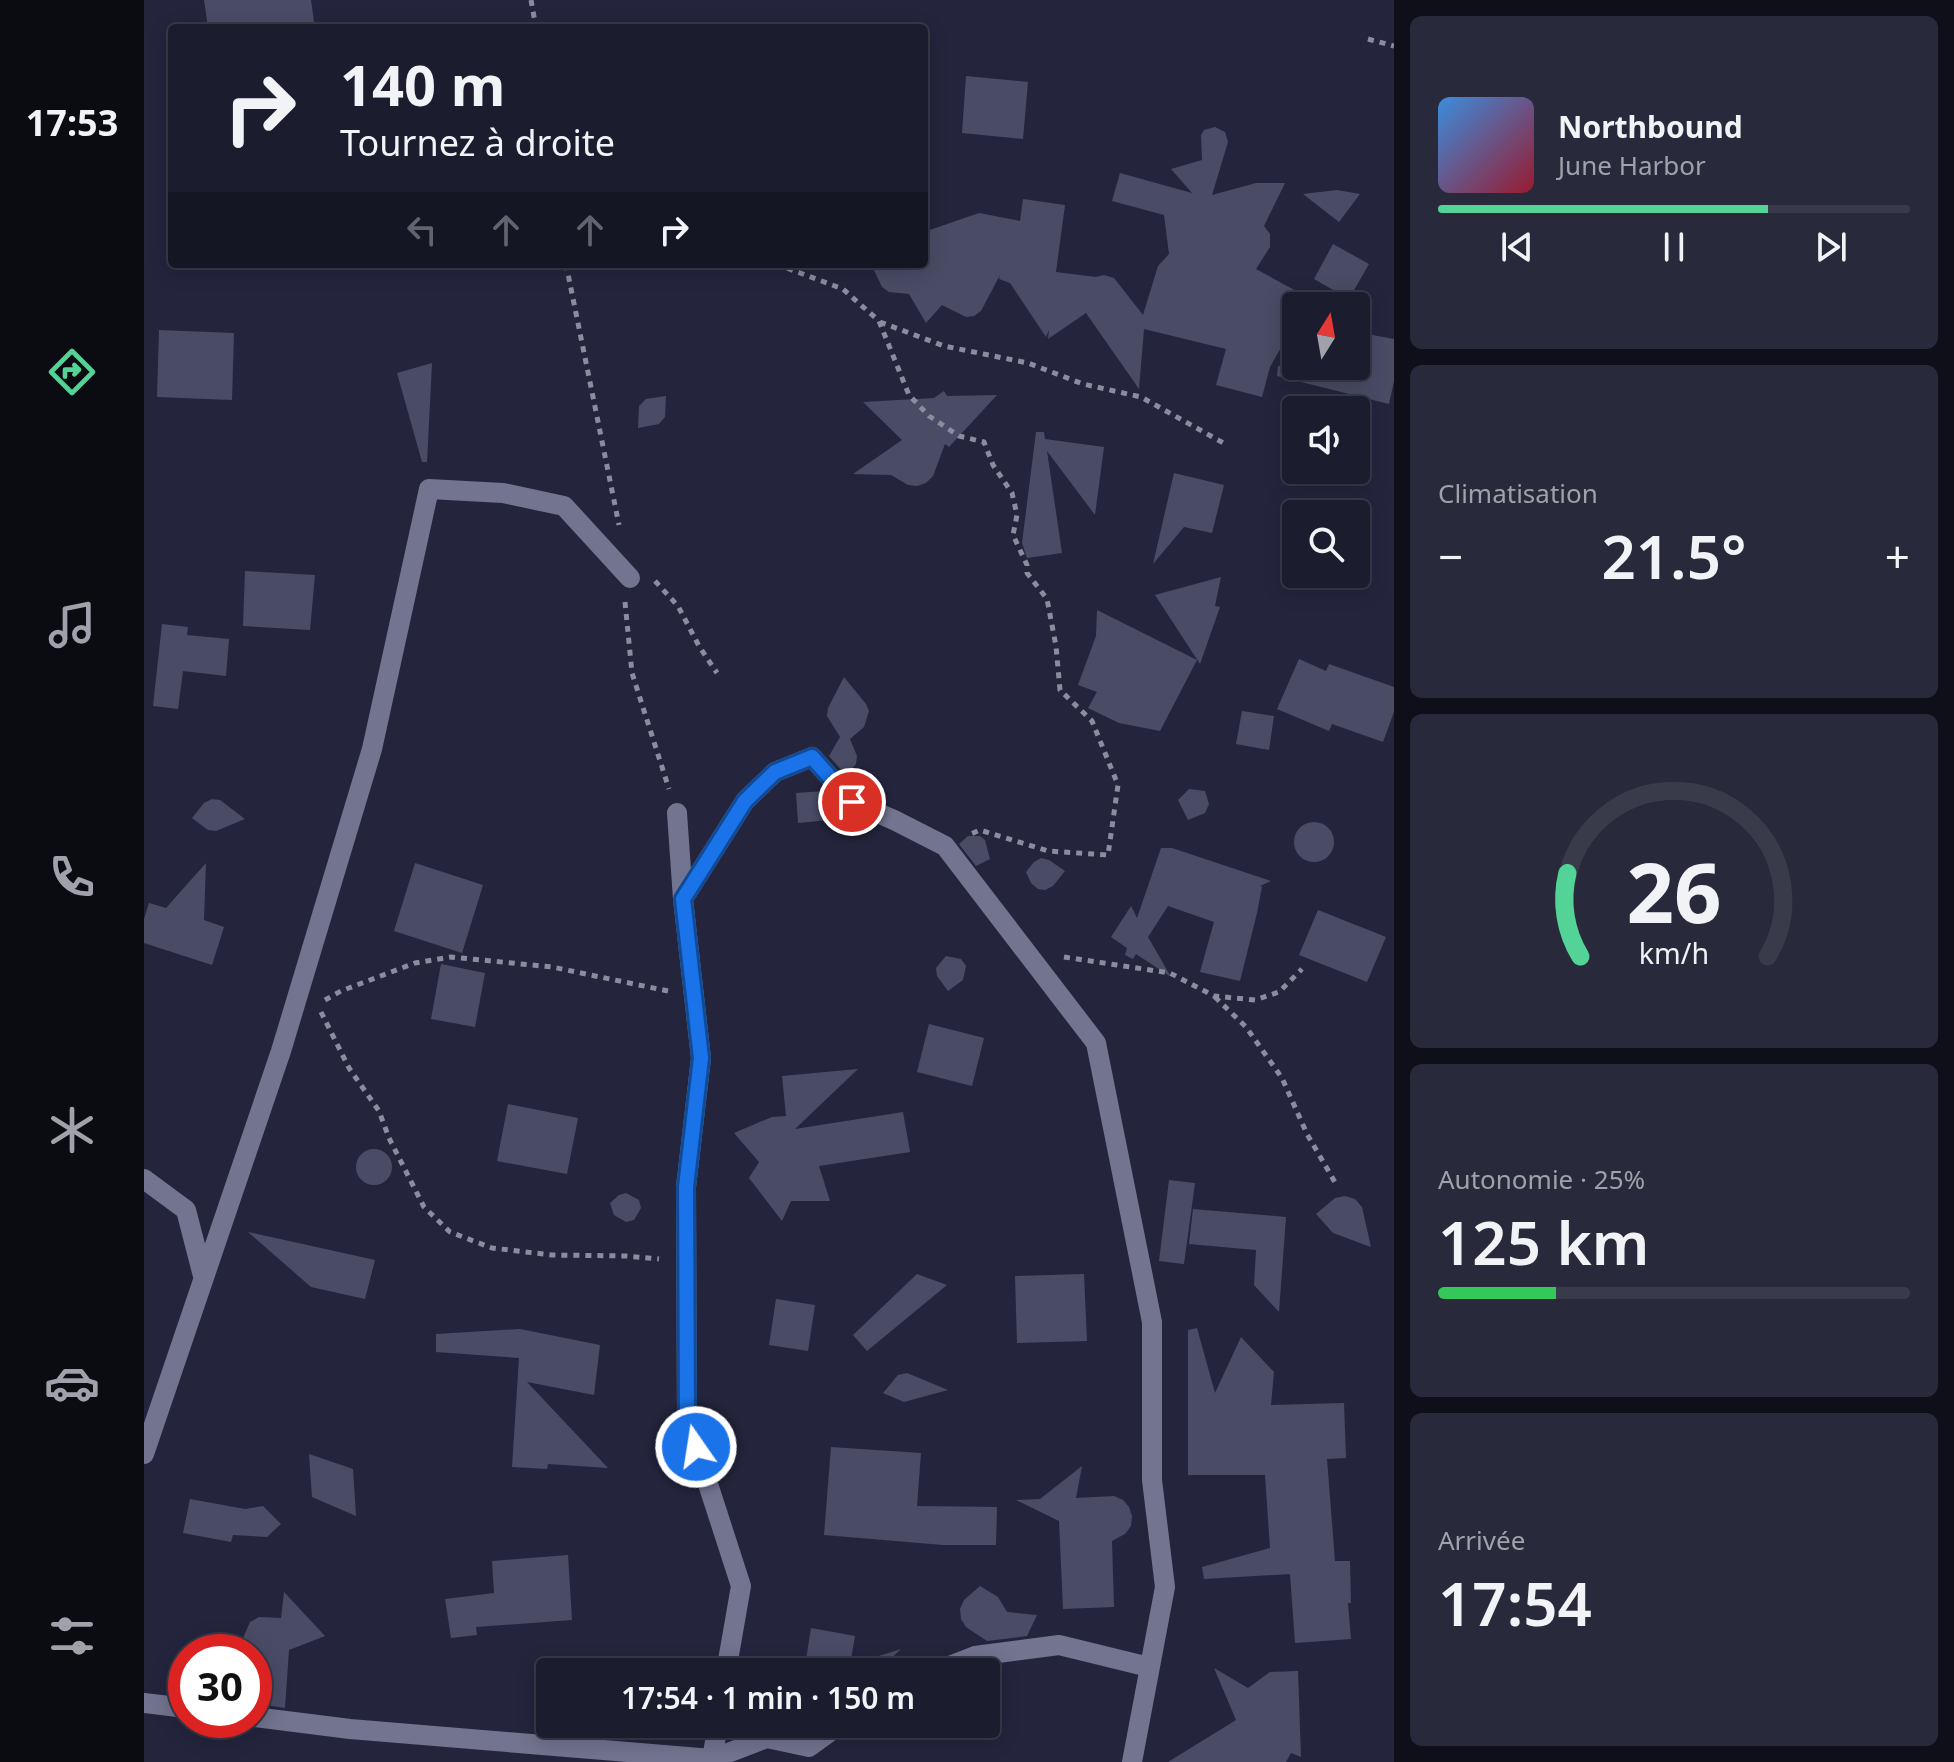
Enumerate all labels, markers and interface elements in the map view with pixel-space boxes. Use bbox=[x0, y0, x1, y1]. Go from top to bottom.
text: 140 m bbox=[340, 46, 505, 122]
icon: right bbox=[208, 56, 312, 160]
text: 17:53 bbox=[26, 98, 118, 147]
text: Northbound bbox=[1558, 106, 1743, 147]
text: Tournez à droite bbox=[340, 118, 615, 167]
text: June Harbor bbox=[1558, 147, 1706, 183]
icon: left bbox=[400, 208, 444, 252]
icon: ahead bbox=[484, 208, 528, 252]
icon: ahead bbox=[568, 208, 612, 252]
icon: right bbox=[652, 208, 696, 252]
icon: previous bbox=[1495, 225, 1539, 269]
icon: pause bbox=[1652, 225, 1696, 269]
icon: next bbox=[1809, 225, 1853, 269]
north arrow bbox=[1282, 292, 1370, 380]
map controls bbox=[1282, 292, 1370, 588]
icon: directions bbox=[44, 344, 100, 400]
button: sound bbox=[1282, 396, 1370, 484]
text: Climatisation bbox=[1438, 475, 1598, 511]
button: search bbox=[1282, 500, 1370, 588]
text: 21.5° bbox=[1601, 515, 1747, 597]
text: − bbox=[1438, 526, 1463, 586]
text: + bbox=[1885, 526, 1910, 586]
icon: music bbox=[44, 597, 100, 653]
pin bbox=[818, 768, 886, 836]
icon: arrive bbox=[830, 780, 874, 824]
text: 26 bbox=[1626, 834, 1722, 947]
icon: phone bbox=[44, 849, 100, 905]
text: km/h bbox=[1639, 933, 1709, 972]
icon: climate bbox=[44, 1102, 100, 1158]
text: Autonomie · 25% bbox=[1438, 1161, 1645, 1197]
text: 125 km bbox=[1438, 1201, 1649, 1283]
icon: car bbox=[44, 1355, 100, 1411]
position arrow bbox=[654, 1405, 738, 1489]
text: Arrivée bbox=[1438, 1522, 1525, 1558]
text: 17:54 bbox=[1438, 1562, 1592, 1644]
icon: filters bbox=[44, 1608, 100, 1664]
speed limit sign: 30 bbox=[168, 1634, 272, 1738]
text: 17:54 · 1 min · 150 m bbox=[621, 1677, 915, 1718]

